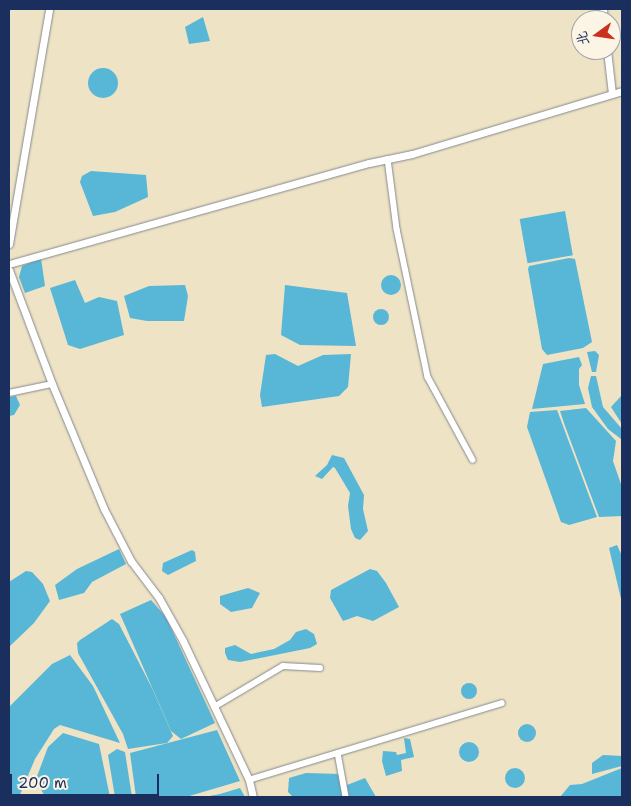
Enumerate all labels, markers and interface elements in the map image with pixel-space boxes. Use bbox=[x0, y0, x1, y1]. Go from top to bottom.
north arrow bbox=[571, 10, 621, 60]
text: 北 bbox=[572, 29, 593, 47]
scale bar bbox=[12, 764, 161, 796]
text: 200 m bbox=[18, 773, 67, 793]

